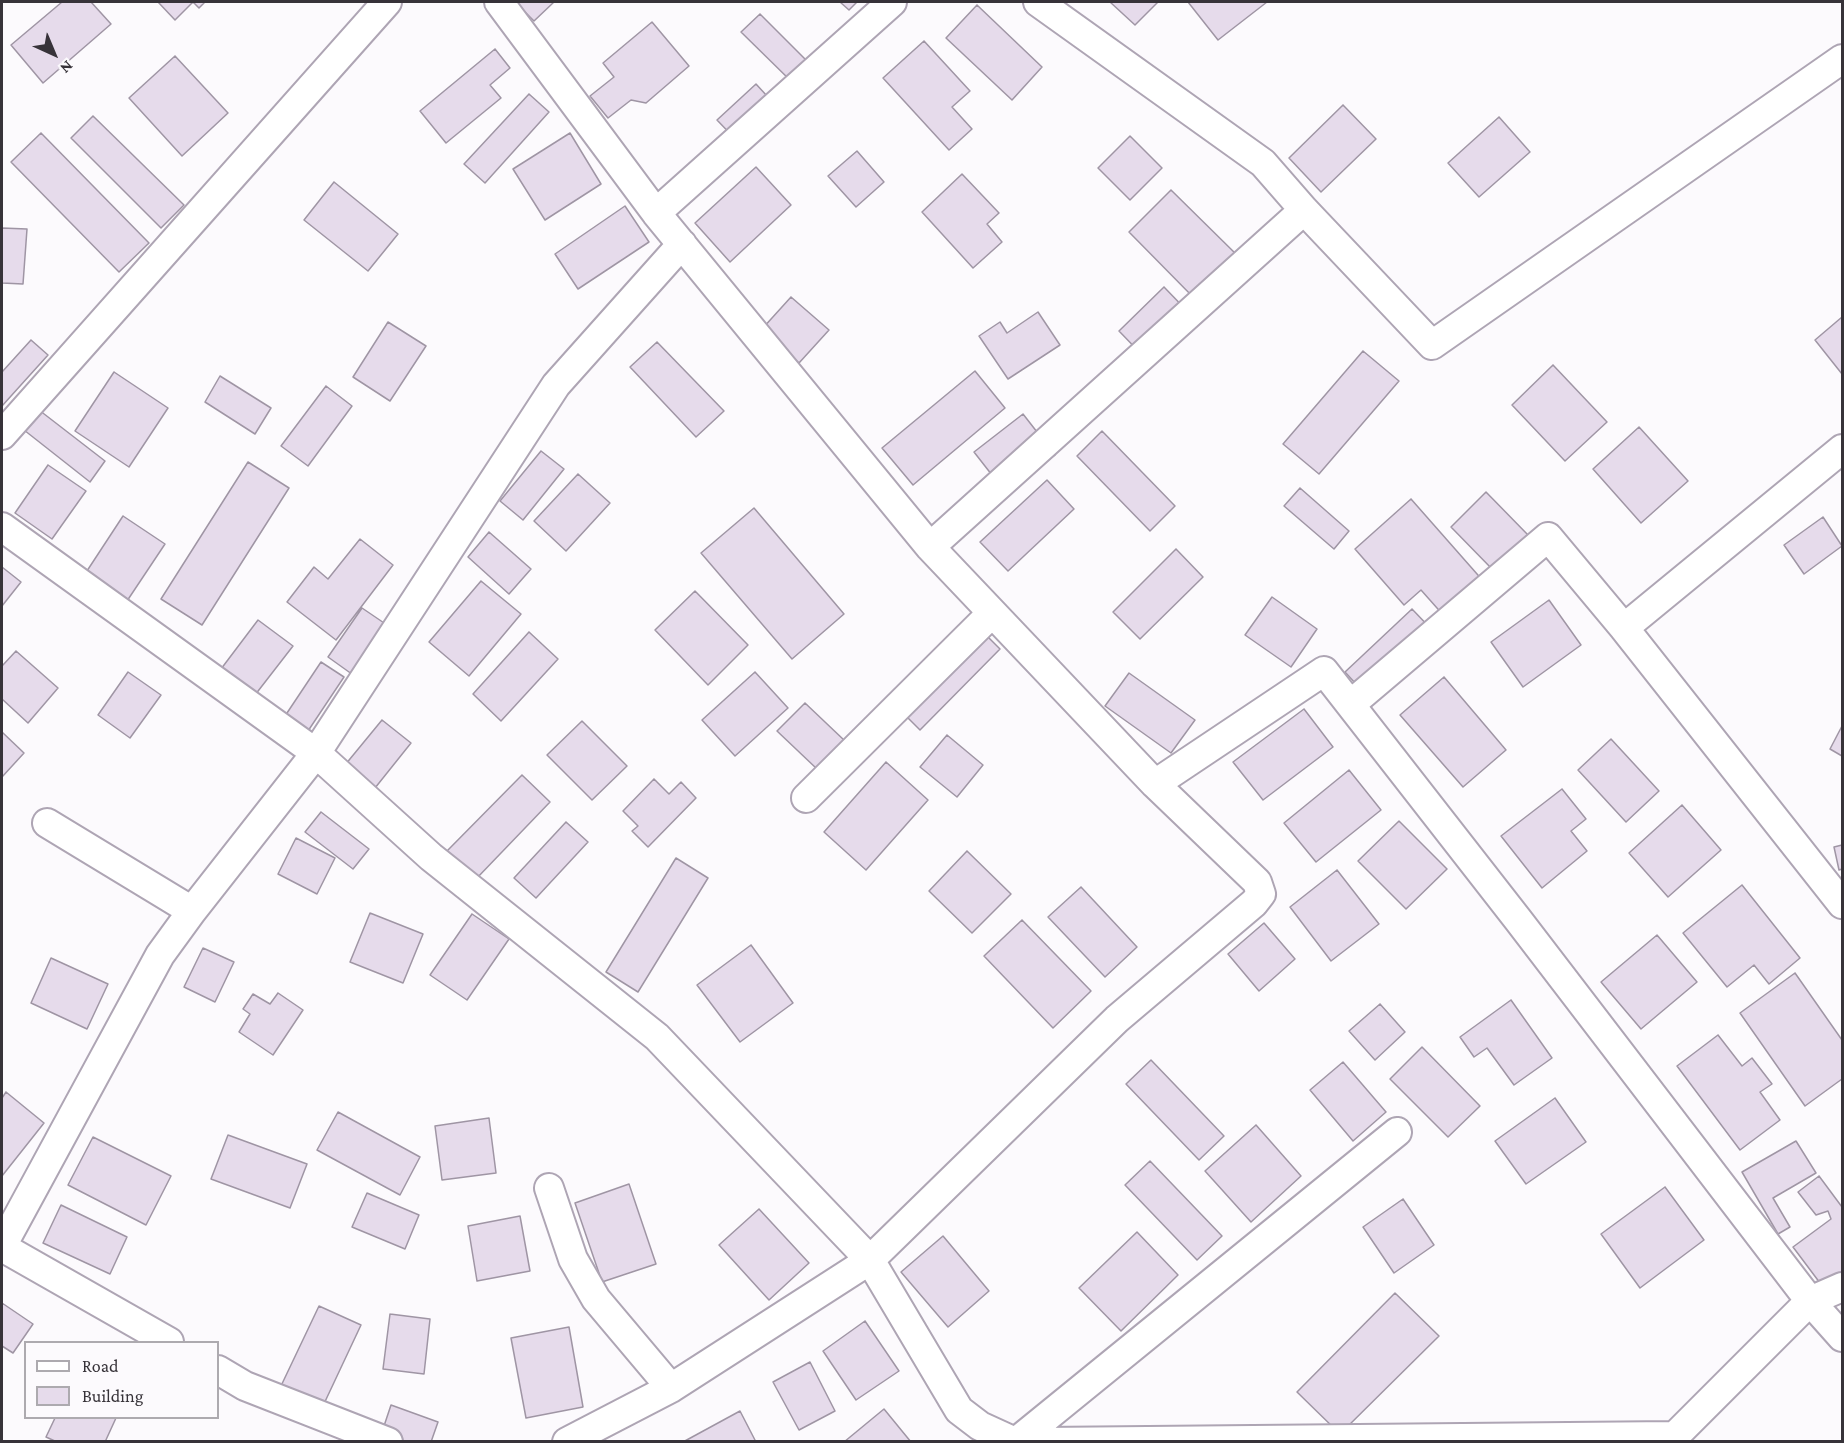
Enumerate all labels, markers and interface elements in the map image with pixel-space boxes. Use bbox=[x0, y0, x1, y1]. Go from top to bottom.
north arrow bbox=[24, 24, 84, 84]
text: N bbox=[57, 57, 77, 77]
legend bbox=[24, 1341, 219, 1419]
text: Road bbox=[82, 1356, 119, 1376]
text: Building bbox=[82, 1386, 143, 1406]

